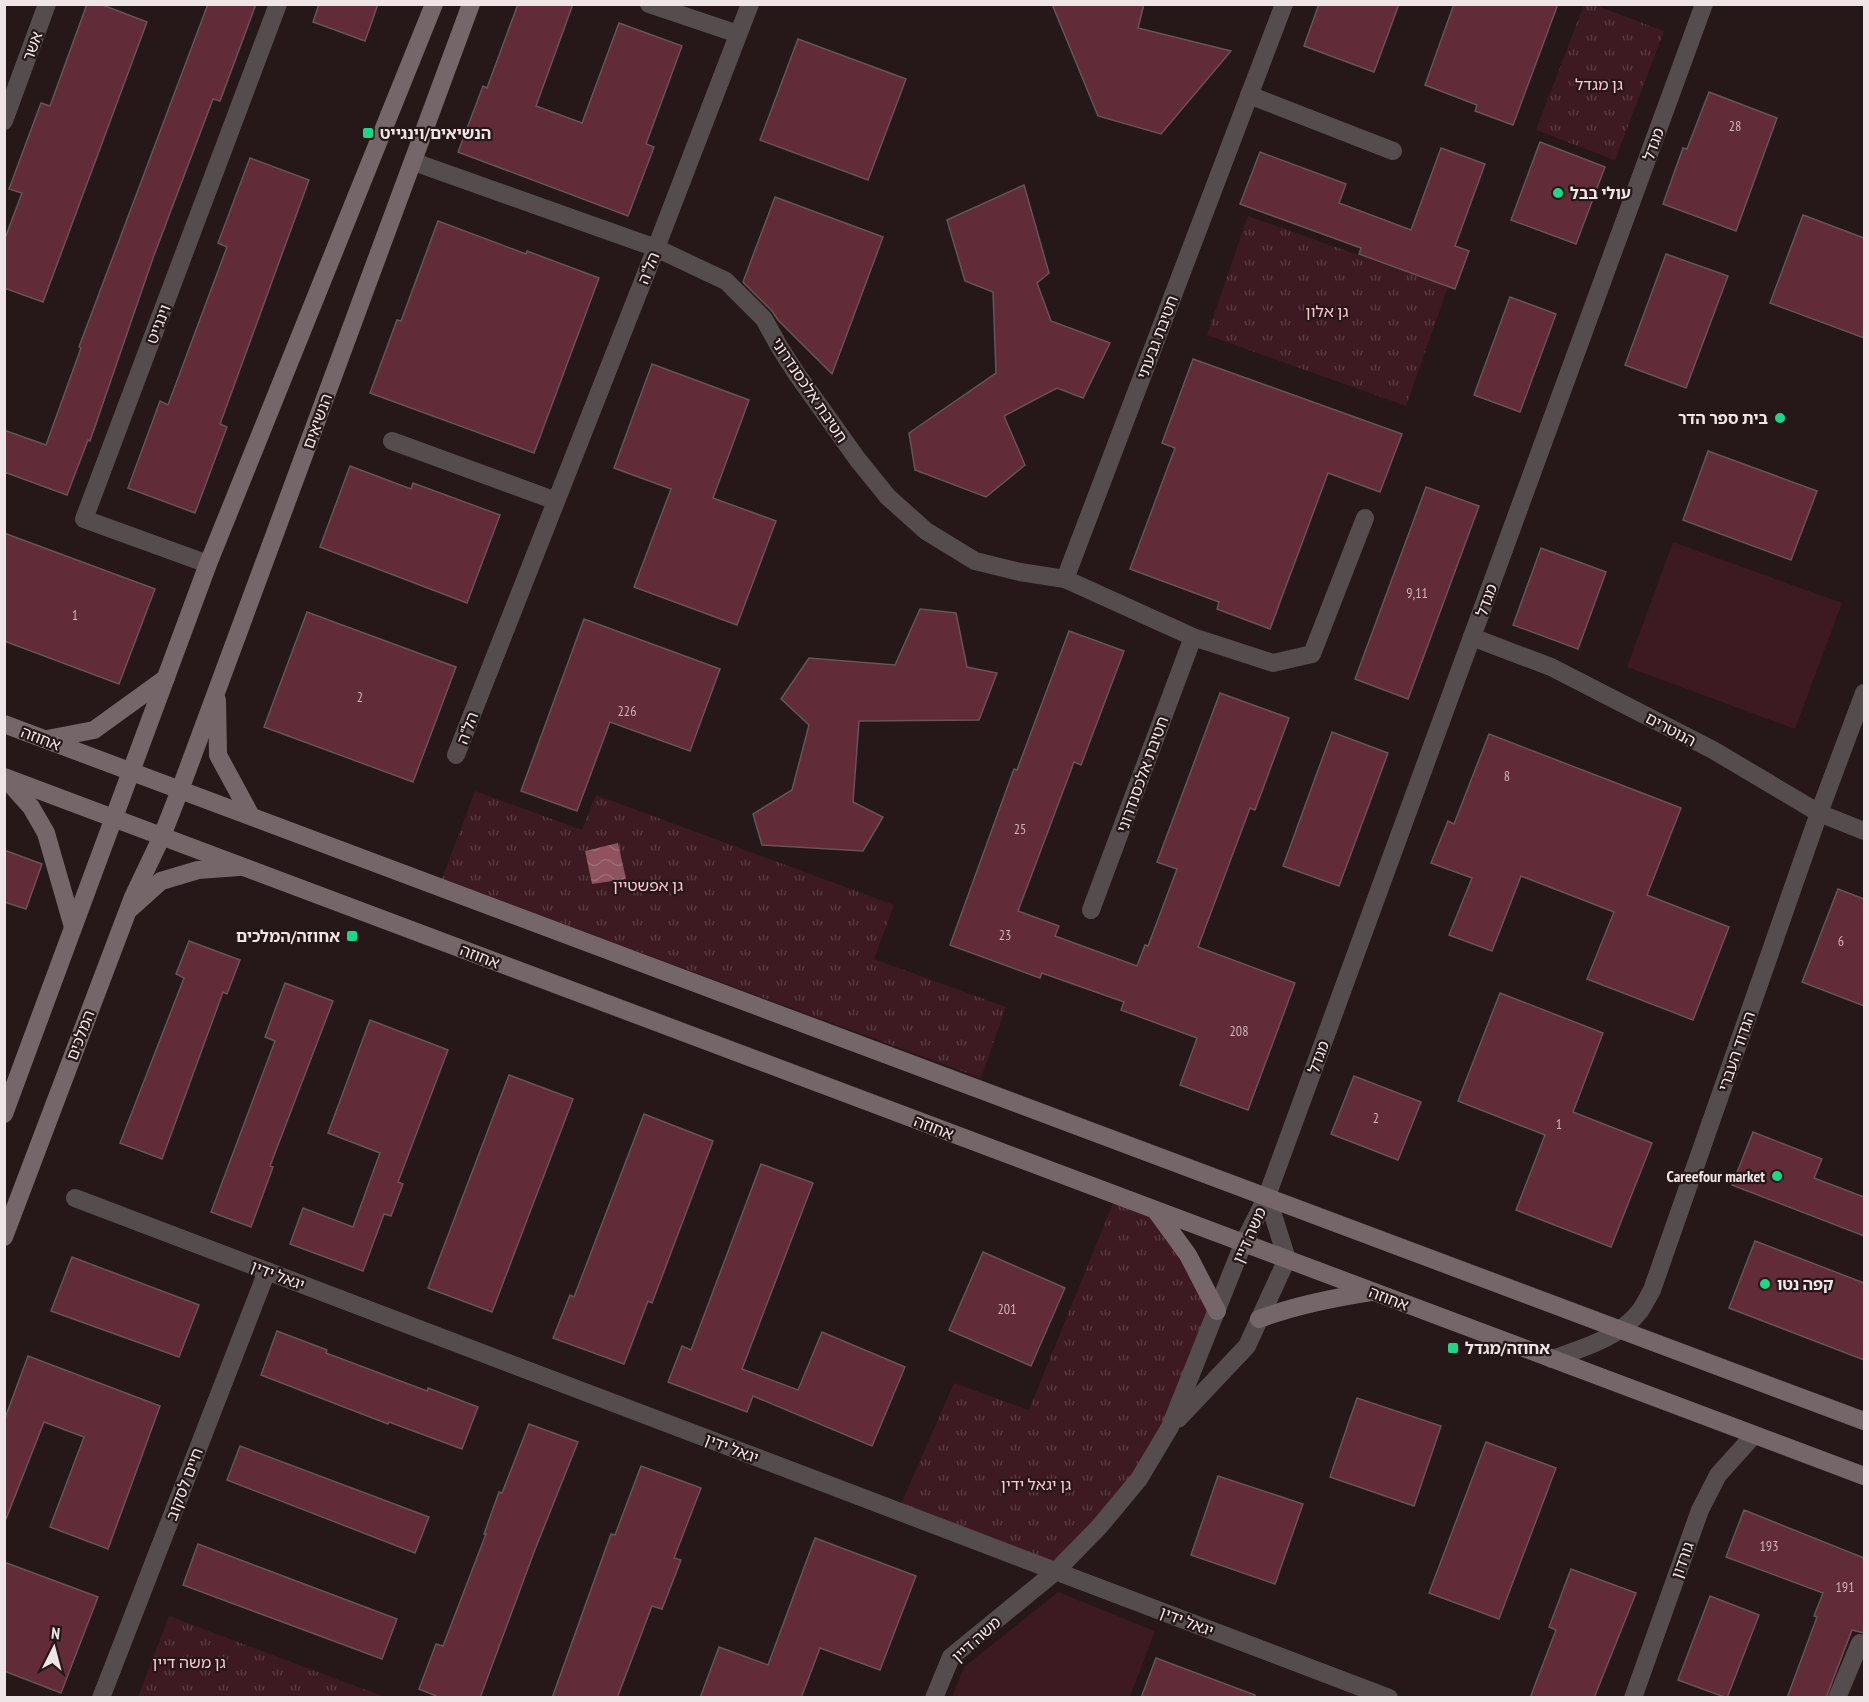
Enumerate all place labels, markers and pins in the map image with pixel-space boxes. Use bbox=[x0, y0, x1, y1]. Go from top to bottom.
place label: הנשיאים/וינגייט bbox=[380, 123, 491, 143]
marker: הנשיאים/וינגייט bbox=[361, 126, 375, 140]
place label: עולי בבל bbox=[1570, 183, 1631, 203]
marker: עולי בבל bbox=[1551, 186, 1565, 200]
place label: בית ספר הדר bbox=[1678, 408, 1768, 428]
marker: בית ספר הדר bbox=[1773, 411, 1787, 425]
place label: אחוזה/המלכים bbox=[236, 926, 340, 946]
marker: אחוזה/המלכים bbox=[345, 929, 359, 943]
place label: Careefour market bbox=[1666, 1166, 1765, 1186]
marker: Careefour market bbox=[1770, 1169, 1784, 1183]
place label: קפה נטו bbox=[1777, 1274, 1834, 1294]
marker: קפה נטו bbox=[1758, 1277, 1772, 1291]
place label: אחוזה/מגדל bbox=[1465, 1338, 1550, 1358]
marker: אחוזה/מגדל bbox=[1446, 1341, 1460, 1355]

